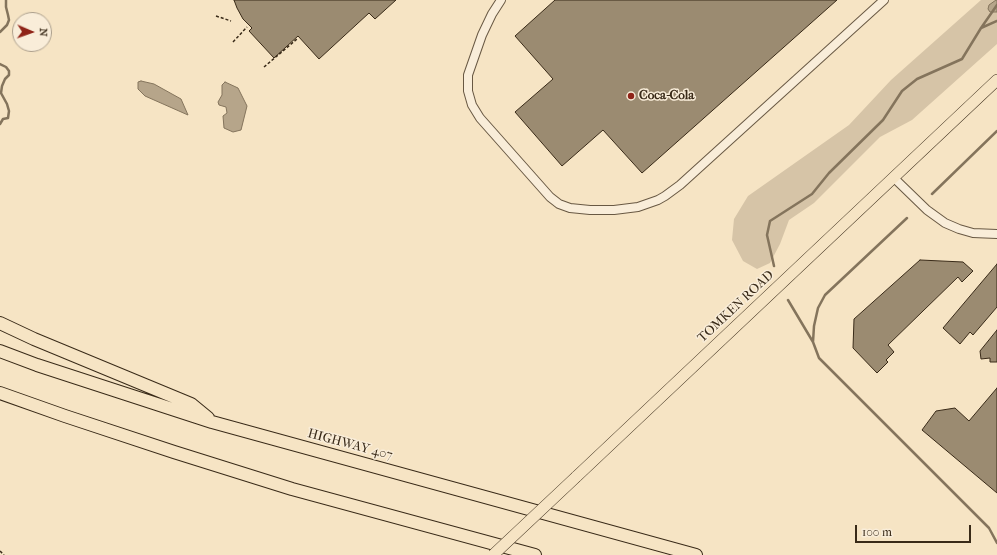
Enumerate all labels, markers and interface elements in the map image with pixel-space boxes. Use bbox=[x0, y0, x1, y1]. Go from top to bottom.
north arrow bbox=[12, 12, 52, 52]
text: N bbox=[37, 28, 50, 37]
place label: Coca-Cola bbox=[639, 88, 694, 104]
marker: Coca-Cola bbox=[626, 91, 636, 101]
street label: TOMKEN ROAD bbox=[695, 268, 777, 346]
street label: HIGHWAY 407 bbox=[306, 426, 394, 464]
scale bar bbox=[857, 517, 973, 543]
text: 100 m bbox=[862, 525, 892, 539]

